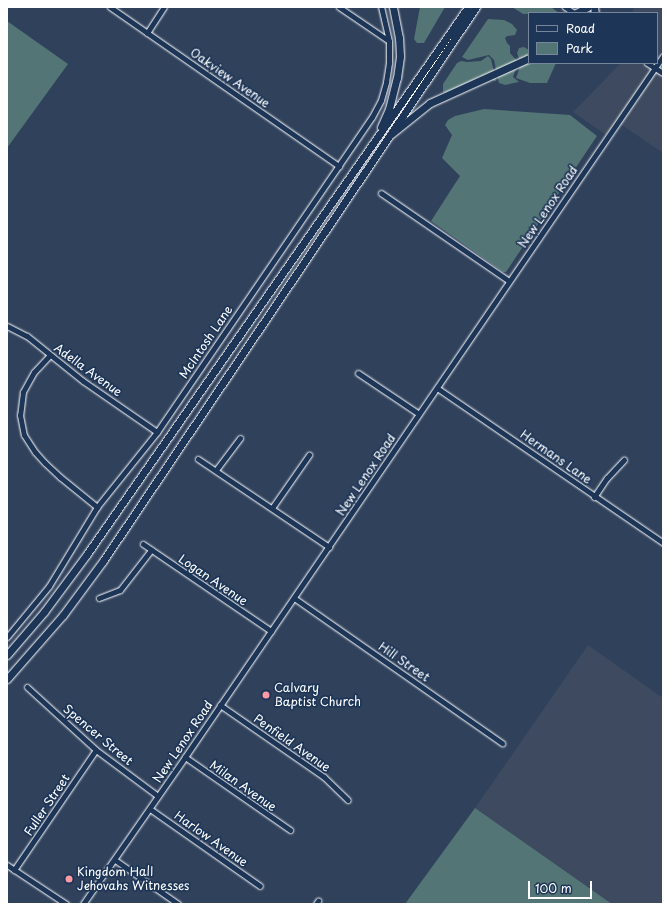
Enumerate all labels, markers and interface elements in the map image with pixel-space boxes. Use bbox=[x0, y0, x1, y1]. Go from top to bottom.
legend bbox=[528, 12, 658, 64]
text: Road bbox=[566, 19, 595, 37]
text: Park bbox=[566, 39, 593, 57]
street label: Oakview Avenue bbox=[187, 45, 273, 111]
street label: New Lenox Road bbox=[515, 163, 581, 251]
street label: McIntosh Lane bbox=[176, 303, 236, 381]
street label: Adella Avenue bbox=[51, 341, 125, 399]
street label: Hermans Lane bbox=[518, 427, 594, 487]
street label: New Lenox Road bbox=[333, 431, 399, 519]
street label: Logan Avenue bbox=[176, 552, 250, 608]
street label: Hill Street bbox=[376, 639, 432, 685]
place label: Calvary Baptist Church bbox=[274, 681, 361, 709]
marker: Calvary Baptist Church bbox=[261, 690, 271, 700]
street label: New Lenox Road bbox=[150, 698, 216, 786]
street label: Spencer Street bbox=[60, 702, 136, 768]
street label: Penfield Avenue bbox=[251, 711, 333, 775]
street label: Milan Avenue bbox=[207, 758, 279, 814]
street label: Fuller Street bbox=[21, 771, 73, 839]
street label: Harlow Avenue bbox=[171, 808, 251, 870]
place label: Kingdom Hall Jehovahs Witnesses bbox=[77, 865, 189, 893]
scale bar bbox=[530, 873, 594, 899]
marker: Kingdom Hall Jehovahs Witnesses bbox=[64, 874, 74, 884]
text: 100 m bbox=[535, 879, 572, 897]

